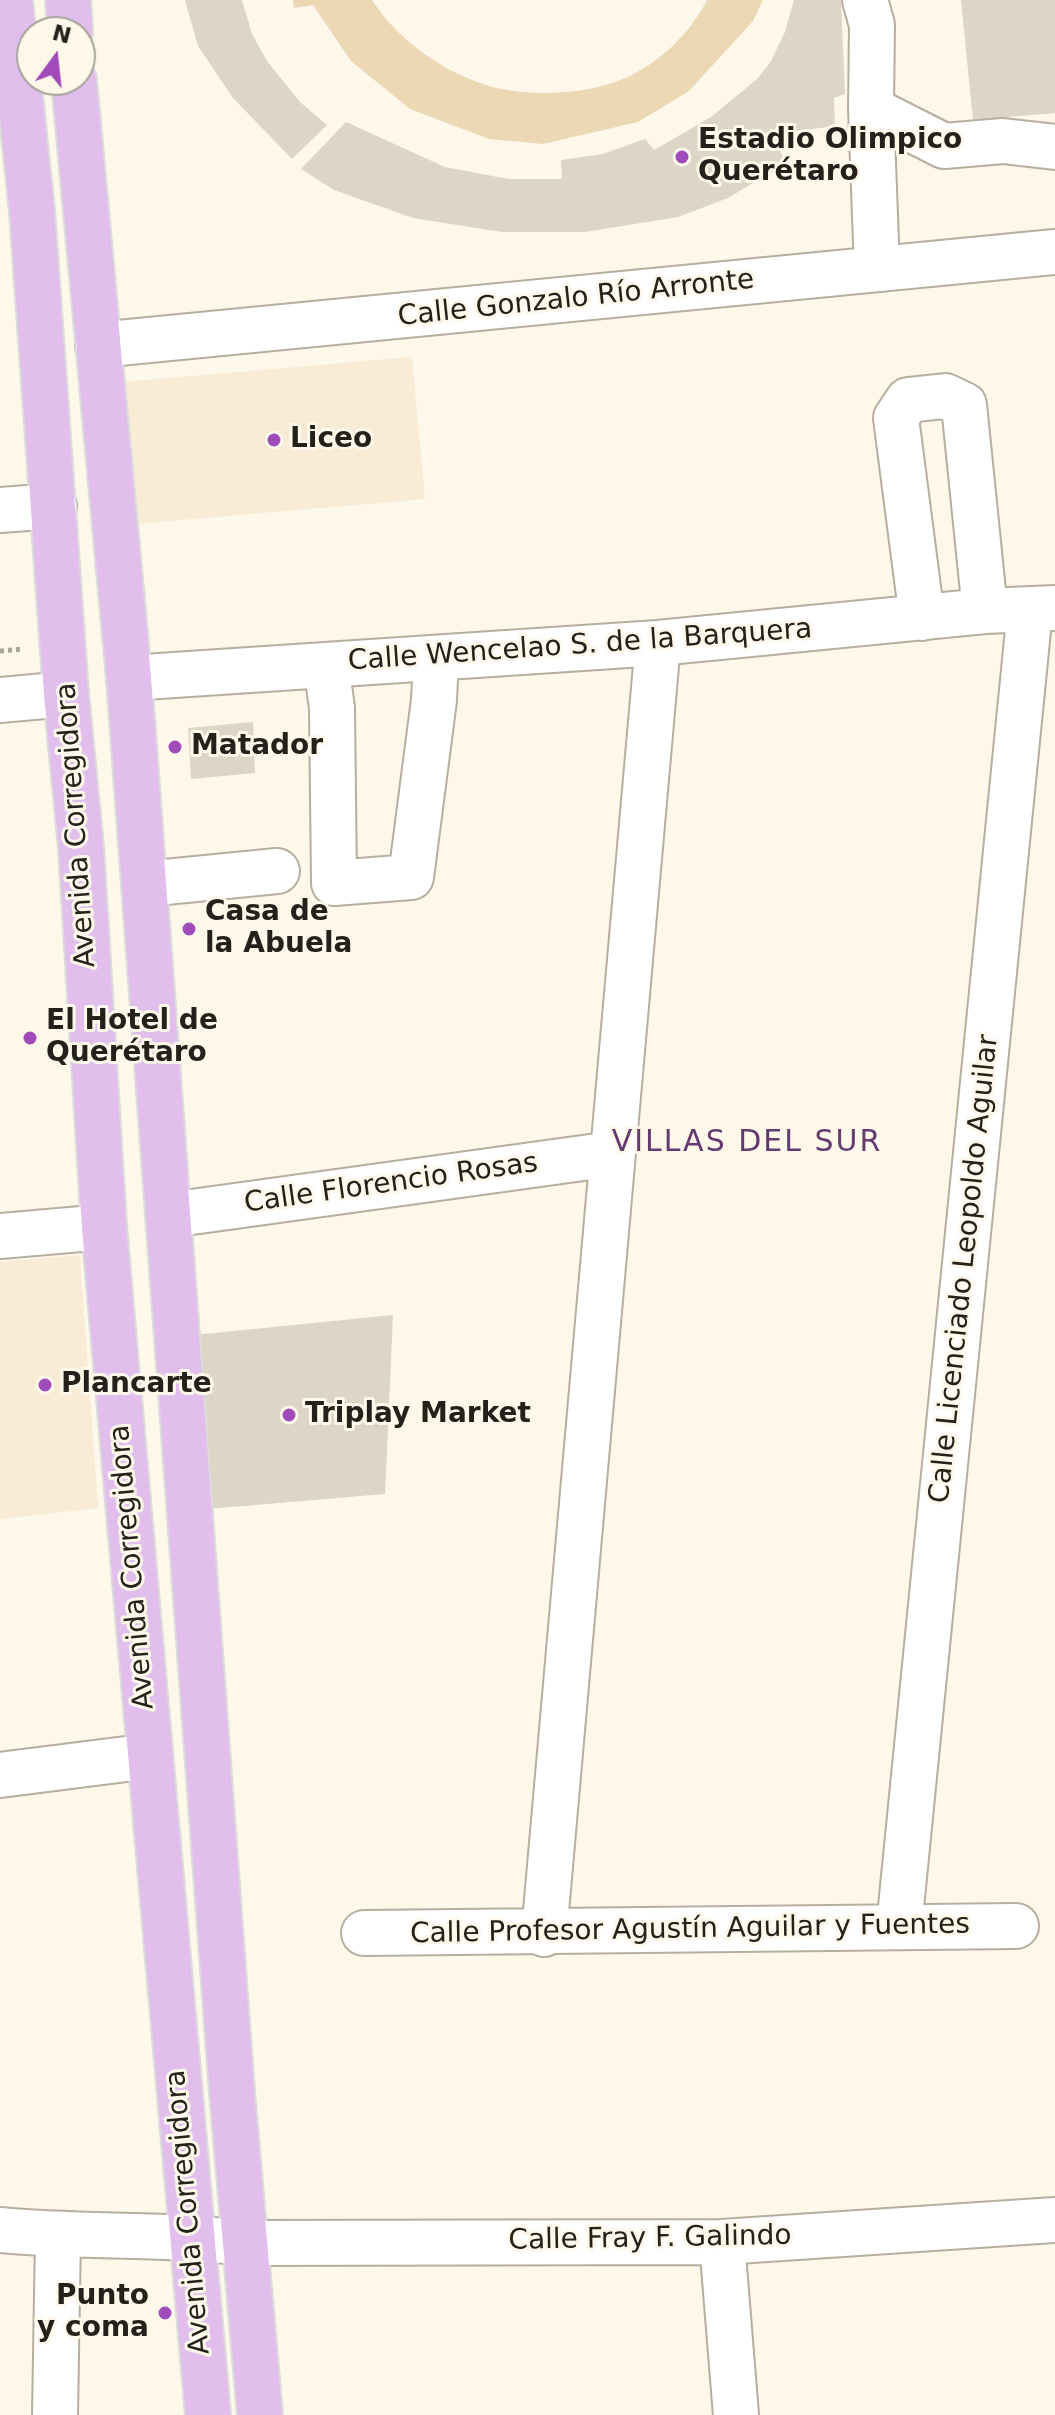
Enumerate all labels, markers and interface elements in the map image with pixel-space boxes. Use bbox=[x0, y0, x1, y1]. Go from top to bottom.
north arrow bbox=[16, 16, 96, 96]
text: N bbox=[50, 20, 74, 49]
place label: Estadio Olimpico Querétaro bbox=[698, 124, 962, 190]
marker: Estadio Olimpico Querétaro bbox=[673, 148, 691, 166]
street label: Calle Gonzalo Río Arronte bbox=[396, 264, 756, 334]
place label: Liceo bbox=[290, 423, 372, 457]
marker: Liceo bbox=[265, 431, 283, 449]
street label: Calle Wencelao S. de la Barquera bbox=[347, 613, 813, 679]
street label: Avenida Corregidora bbox=[50, 681, 104, 969]
place label: Matador bbox=[191, 730, 323, 764]
marker: Matador bbox=[166, 738, 184, 756]
place label: Casa de la Abuela bbox=[205, 896, 352, 962]
marker: Casa de la Abuela bbox=[180, 920, 198, 938]
place label: El Hotel de Querétaro bbox=[46, 1005, 218, 1071]
marker: El Hotel de Querétaro bbox=[21, 1029, 39, 1047]
street label: Calle Licenciado Leopoldo Aguilar bbox=[924, 1033, 1006, 1505]
district label: VILLAS DEL SUR bbox=[612, 1125, 882, 1161]
street label: Calle Florencio Rosas bbox=[242, 1147, 540, 1221]
place label: Plancarte bbox=[61, 1368, 212, 1402]
marker: Plancarte bbox=[36, 1376, 54, 1394]
place label: Triplay Market bbox=[305, 1398, 531, 1432]
marker: Triplay Market bbox=[280, 1406, 298, 1424]
street label: Avenida Corregidora bbox=[104, 1423, 162, 1711]
street label: Calle Profesor Agustín Aguilar y Fuentes bbox=[410, 1908, 970, 1952]
street label: Avenida Corregidora bbox=[160, 2068, 218, 2356]
street label: Calle Fray F. Galindo bbox=[508, 2220, 792, 2258]
place label: Punto y coma bbox=[37, 2280, 149, 2346]
marker: Punto y coma bbox=[156, 2304, 174, 2322]

